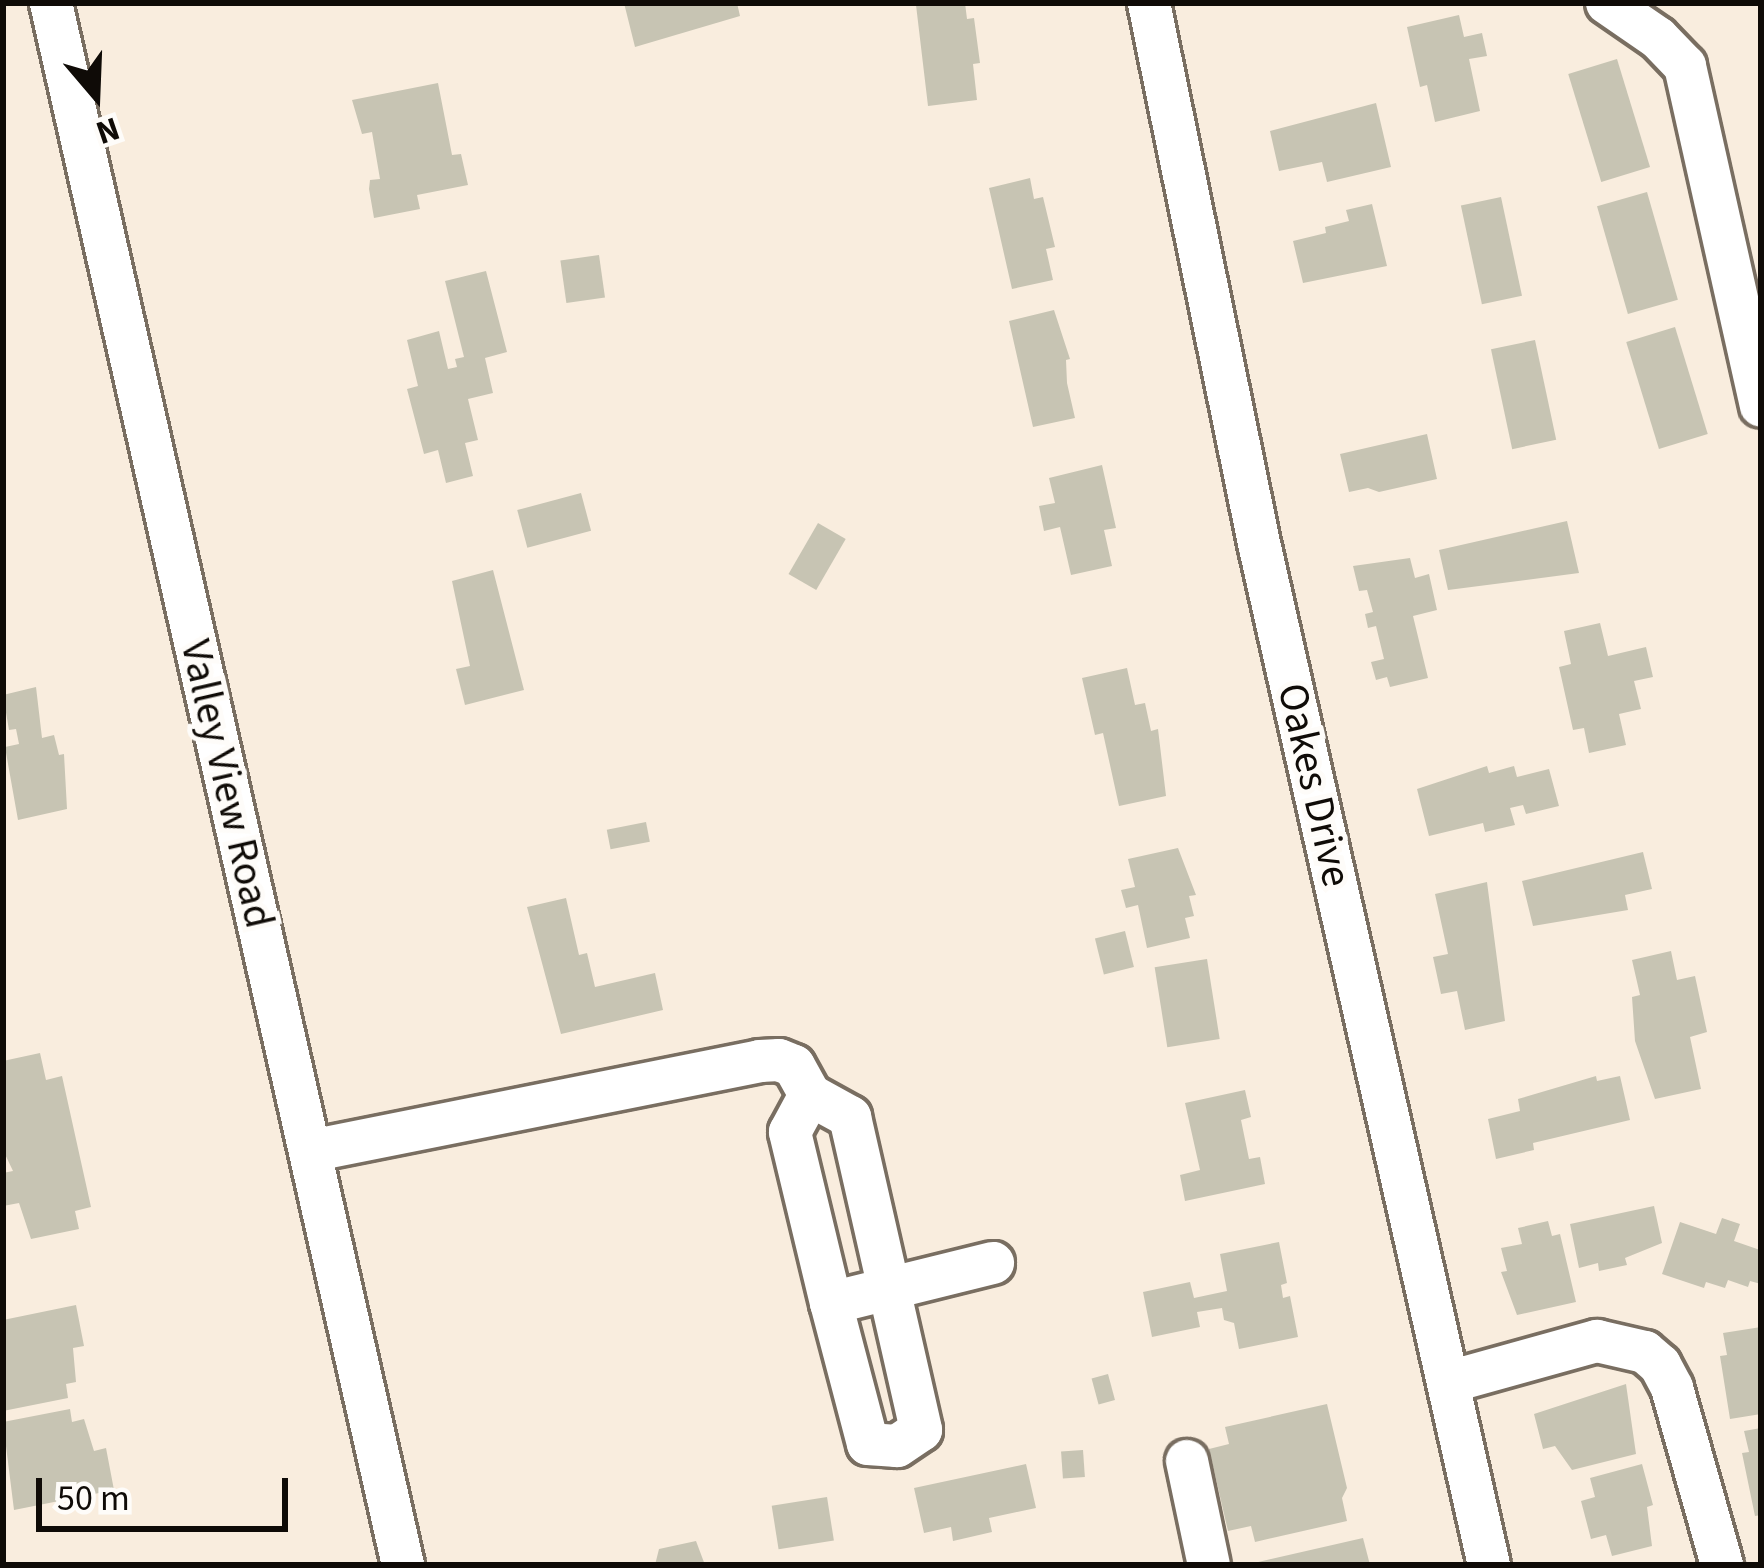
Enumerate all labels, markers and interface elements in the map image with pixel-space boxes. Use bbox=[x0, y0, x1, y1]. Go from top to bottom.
north arrow bbox=[36, 36, 156, 156]
text: N bbox=[90, 105, 126, 156]
street label: Valley View Road bbox=[169, 635, 285, 933]
street label: Oakes Drive bbox=[1266, 679, 1362, 891]
scale bar bbox=[42, 1454, 294, 1528]
text: 50 m bbox=[57, 1473, 130, 1524]

